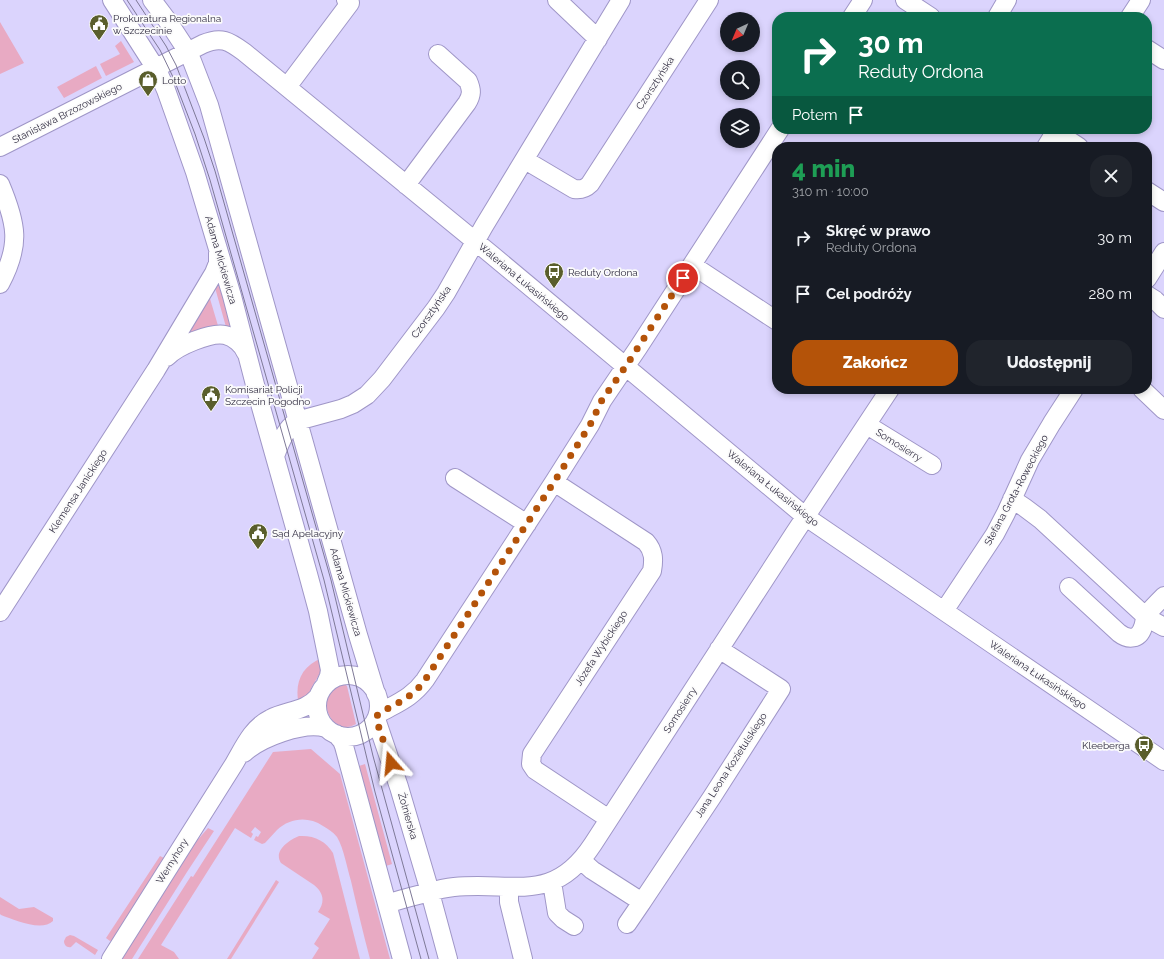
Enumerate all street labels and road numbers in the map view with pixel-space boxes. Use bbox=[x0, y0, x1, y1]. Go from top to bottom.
street label: Czorsztyńska bbox=[634, 54, 676, 112]
street label: Stanisława Brzozowskiego bbox=[10, 80, 124, 145]
street label: Adama Mickiewicza bbox=[203, 215, 239, 305]
street label: Waleriana Łukasińskiego bbox=[477, 241, 571, 323]
street label: Czorsztyńska bbox=[409, 284, 453, 340]
street label: Somosierry bbox=[874, 426, 925, 464]
street label: Stefana Grota-Roweckiego bbox=[982, 433, 1050, 547]
street label: Klemensa Janickiego bbox=[47, 447, 109, 535]
street label: Waleriana Łukasińskiego bbox=[725, 448, 821, 528]
street label: Adama Mickiewicza bbox=[328, 547, 364, 637]
street label: Józefa Wybickiego bbox=[573, 608, 629, 688]
street label: Waleriana Łukasińskiego bbox=[987, 638, 1089, 712]
street label: Somosierry bbox=[661, 685, 699, 735]
street label: Jana Leona Kozietulskiego bbox=[693, 711, 769, 819]
street label: Żołnierska bbox=[396, 791, 420, 841]
street label: Wernyhory bbox=[154, 836, 190, 886]

